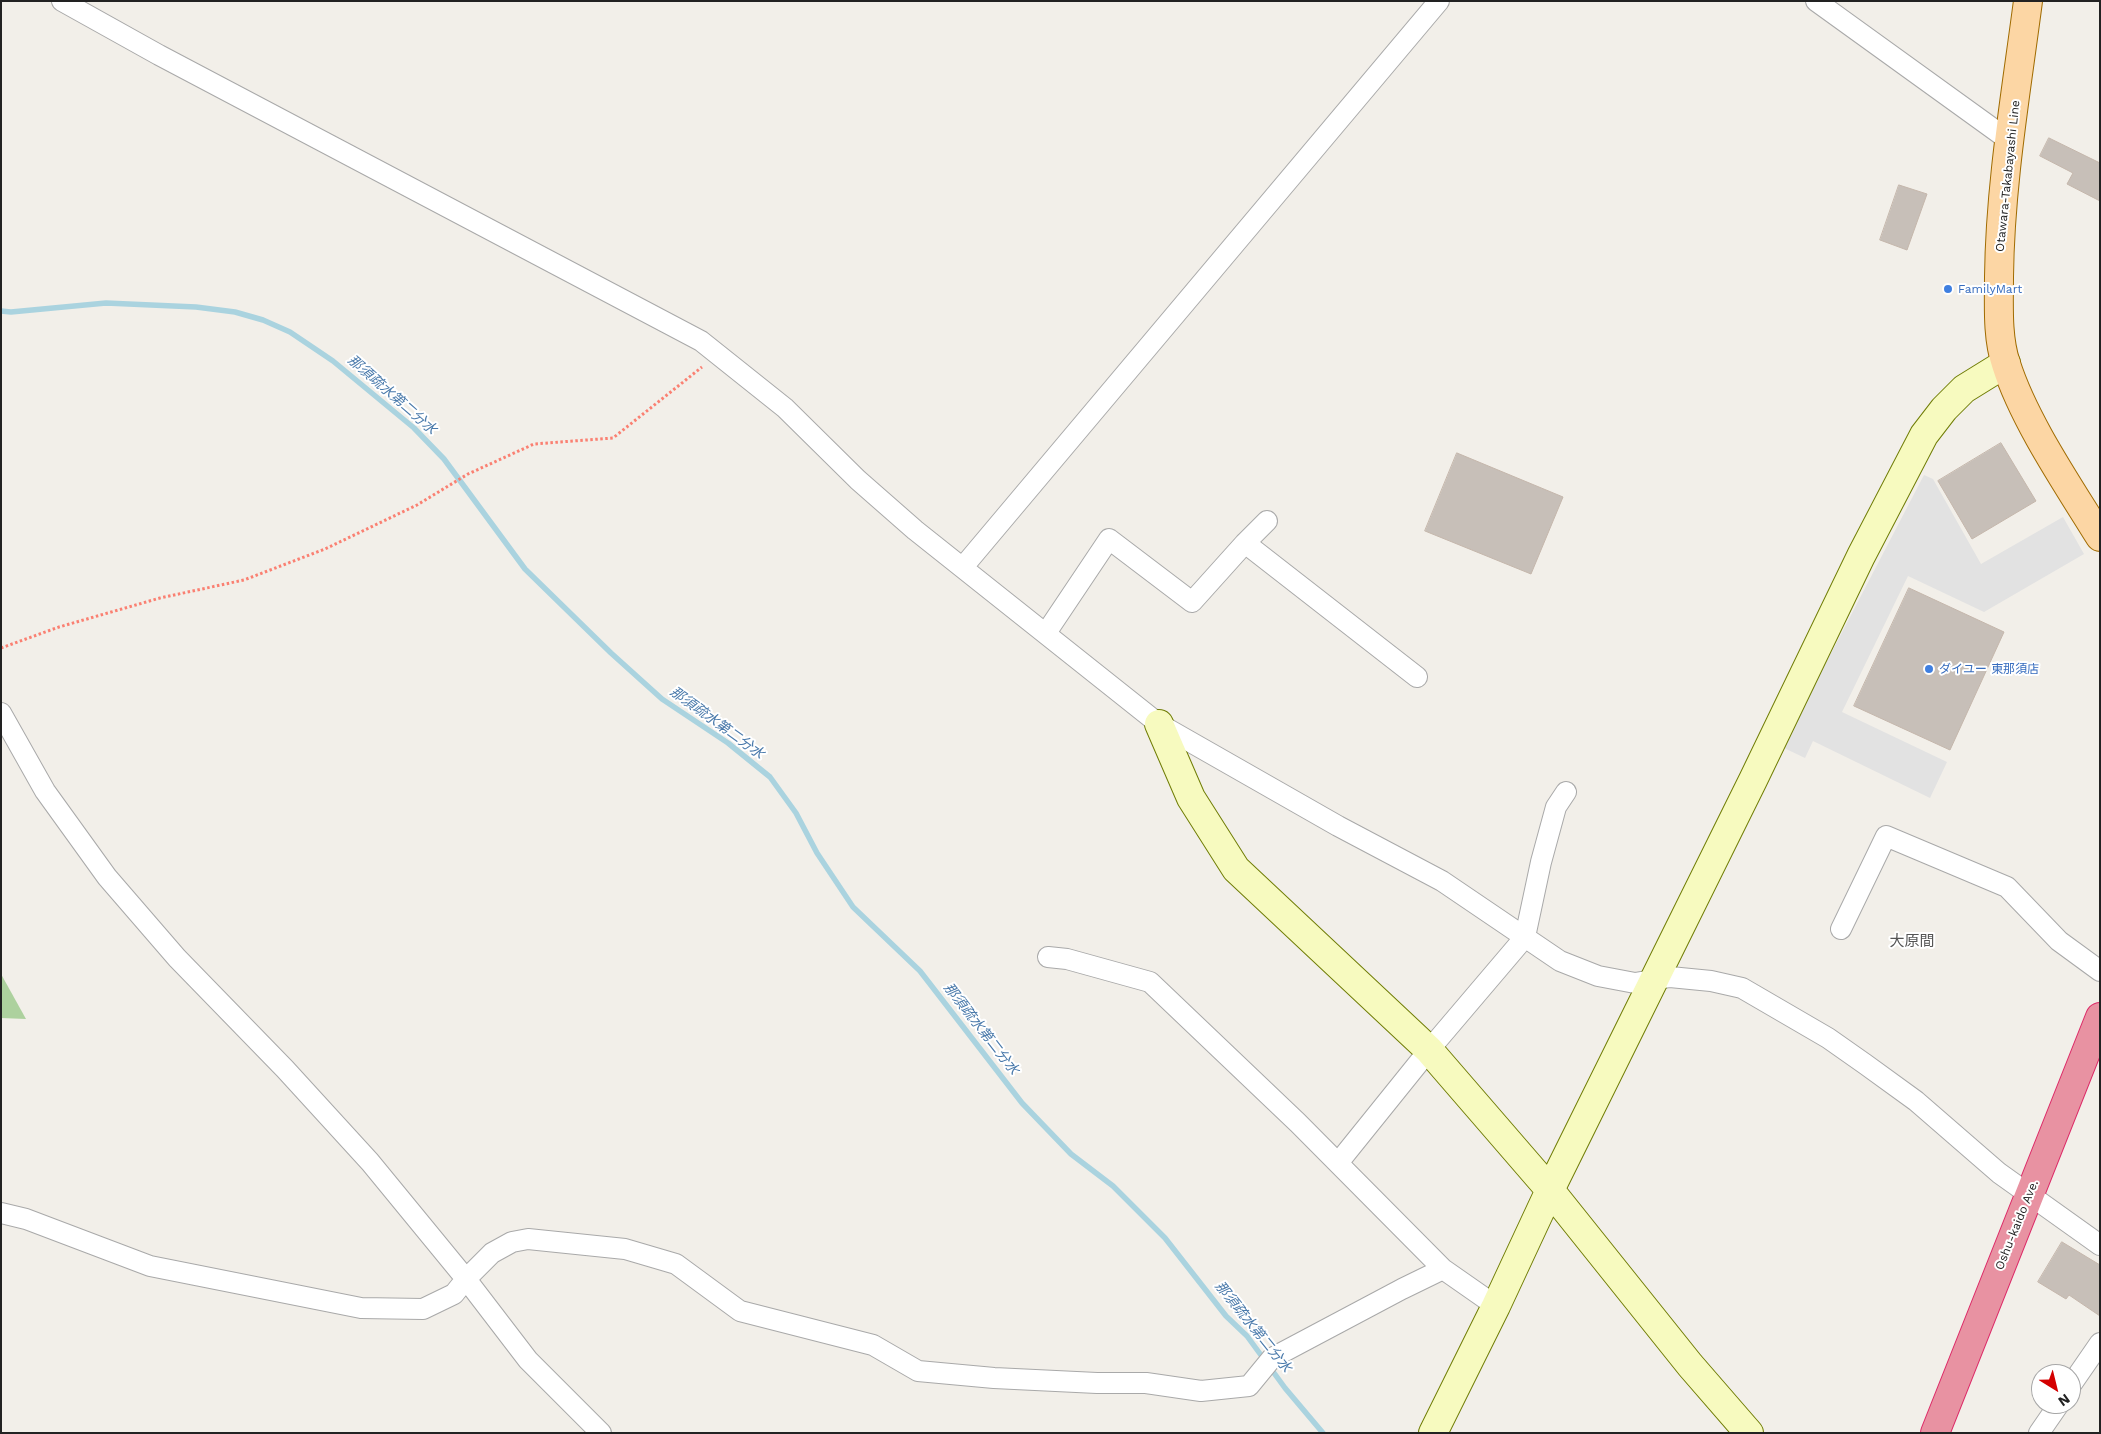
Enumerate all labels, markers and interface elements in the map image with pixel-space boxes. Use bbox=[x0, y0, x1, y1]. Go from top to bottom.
street label: Otawara-Takabayashi Line bbox=[1993, 99, 2023, 253]
place label: FamilyMart bbox=[1958, 282, 2022, 296]
marker: FamilyMart bbox=[1942, 283, 1954, 295]
water label: 那須疏水第二分水 bbox=[344, 352, 440, 438]
place label: ダイユー 東那須店 bbox=[1939, 662, 2039, 676]
marker: ダイユー 東那須店 bbox=[1923, 663, 1935, 675]
water label: 那須疏水第二分水 bbox=[667, 683, 767, 763]
district label: 大原間 bbox=[1890, 933, 1934, 951]
water label: 那須疏水第二分水 bbox=[940, 980, 1022, 1078]
street label: Oshu-kaido Ave. bbox=[1992, 1178, 2042, 1272]
water label: 那須疏水第二分水 bbox=[1211, 1278, 1295, 1376]
north arrow bbox=[2031, 1364, 2081, 1414]
text: N bbox=[2055, 1391, 2073, 1410]

